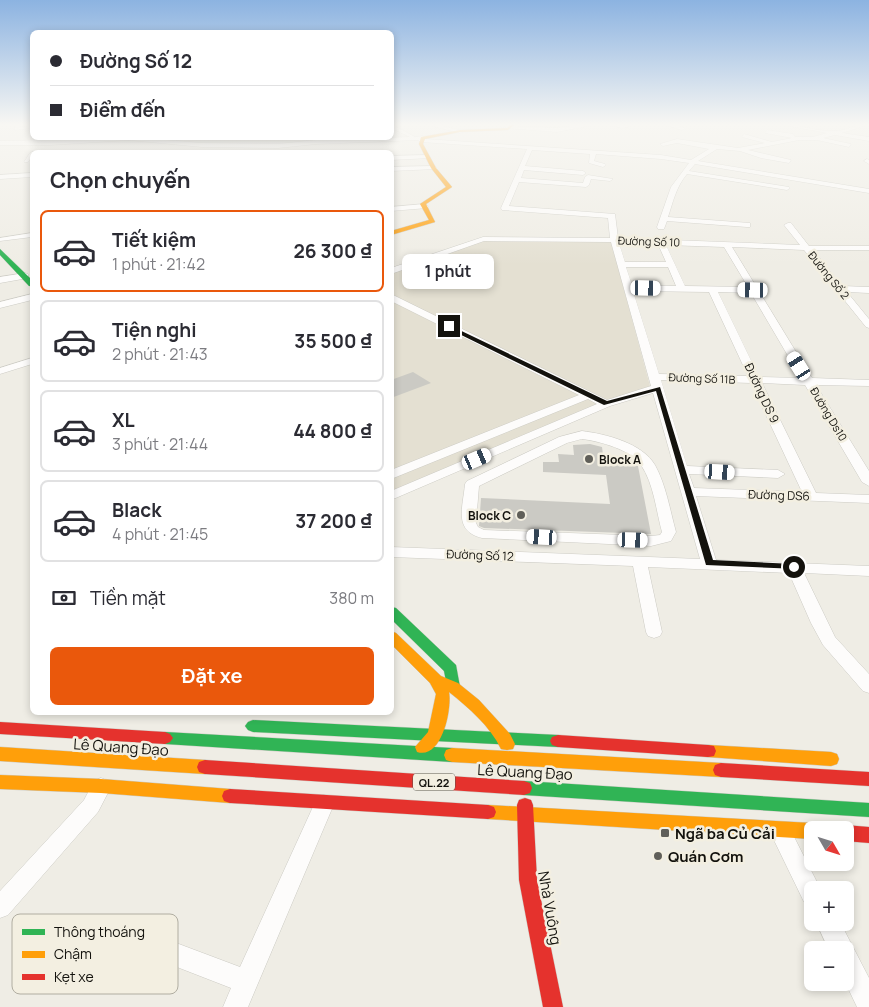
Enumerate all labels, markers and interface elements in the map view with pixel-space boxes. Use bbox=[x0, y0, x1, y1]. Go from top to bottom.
text: Đường Số 12 bbox=[80, 48, 192, 74]
text: Điểm đến bbox=[80, 97, 165, 123]
text: Chọn chuyến bbox=[50, 165, 191, 195]
text: Tiết kiệm bbox=[112, 227, 196, 253]
icon: car bbox=[52, 229, 97, 274]
street label: Đường Số 10 bbox=[618, 232, 680, 250]
text: 26 300 ₫ bbox=[294, 238, 372, 264]
street label: Đường Số 2 bbox=[805, 248, 853, 302]
text: 1 phút · 21:42 bbox=[112, 253, 205, 275]
callout: 1 phút bbox=[403, 254, 495, 288]
text: 1 phút bbox=[424, 260, 472, 282]
car bbox=[630, 280, 661, 296]
car bbox=[737, 282, 768, 298]
route end bbox=[438, 315, 460, 337]
text: Tiện nghi bbox=[112, 317, 197, 343]
icon: car bbox=[52, 319, 97, 364]
text: 35 500 ₫ bbox=[294, 328, 372, 354]
text: 2 phút · 21:43 bbox=[112, 343, 208, 365]
car bbox=[784, 349, 813, 383]
street label: Đường DS 9 bbox=[741, 360, 783, 426]
street label: Đường Số 11B bbox=[668, 369, 736, 387]
street label: Đường Ds10 bbox=[807, 384, 851, 444]
text: XL bbox=[112, 407, 135, 433]
icon: car bbox=[52, 409, 97, 454]
text: 44 800 ₫ bbox=[293, 418, 372, 444]
text: 3 phút · 21:44 bbox=[112, 433, 208, 455]
car bbox=[460, 446, 493, 472]
place label: Block A bbox=[599, 451, 641, 468]
marker: Block A bbox=[583, 453, 595, 465]
car bbox=[704, 464, 735, 480]
street label: Đường DS6 bbox=[748, 485, 810, 505]
text: Black bbox=[112, 497, 161, 523]
icon: car bbox=[52, 499, 97, 544]
place label: Block C bbox=[468, 507, 511, 524]
text: 37 200 ₫ bbox=[295, 508, 372, 534]
marker: Block C bbox=[515, 509, 527, 521]
text: 4 phút · 21:45 bbox=[112, 523, 208, 545]
car bbox=[526, 529, 557, 545]
car bbox=[617, 532, 648, 548]
street label: Đường Số 12 bbox=[446, 545, 514, 565]
route start bbox=[783, 556, 805, 578]
icon: cash bbox=[50, 584, 78, 612]
text: Tiền mặt bbox=[90, 585, 166, 611]
text: 380 m bbox=[329, 587, 374, 609]
button: Đặt xe bbox=[50, 647, 374, 705]
street label: Lê Quang Đạo bbox=[73, 733, 169, 761]
street label: Lê Quang Đạo bbox=[477, 759, 573, 785]
road number: QL.22 bbox=[413, 774, 455, 790]
north arrow bbox=[804, 821, 854, 871]
map controls bbox=[804, 821, 854, 991]
place label: Ngã ba Củ Cải bbox=[675, 823, 775, 844]
marker: Ngã ba Củ Cải bbox=[659, 827, 671, 839]
place label: Quán Cơm bbox=[668, 846, 743, 867]
marker: Quán Cơm bbox=[652, 850, 664, 862]
street label: Nhà Vuông bbox=[533, 869, 567, 947]
button: + bbox=[804, 881, 854, 931]
legend bbox=[12, 914, 178, 994]
text: Thông thoáng bbox=[54, 922, 145, 941]
button: − bbox=[804, 941, 854, 991]
text: Chậm bbox=[54, 944, 92, 963]
text: Kẹt xe bbox=[54, 967, 94, 986]

